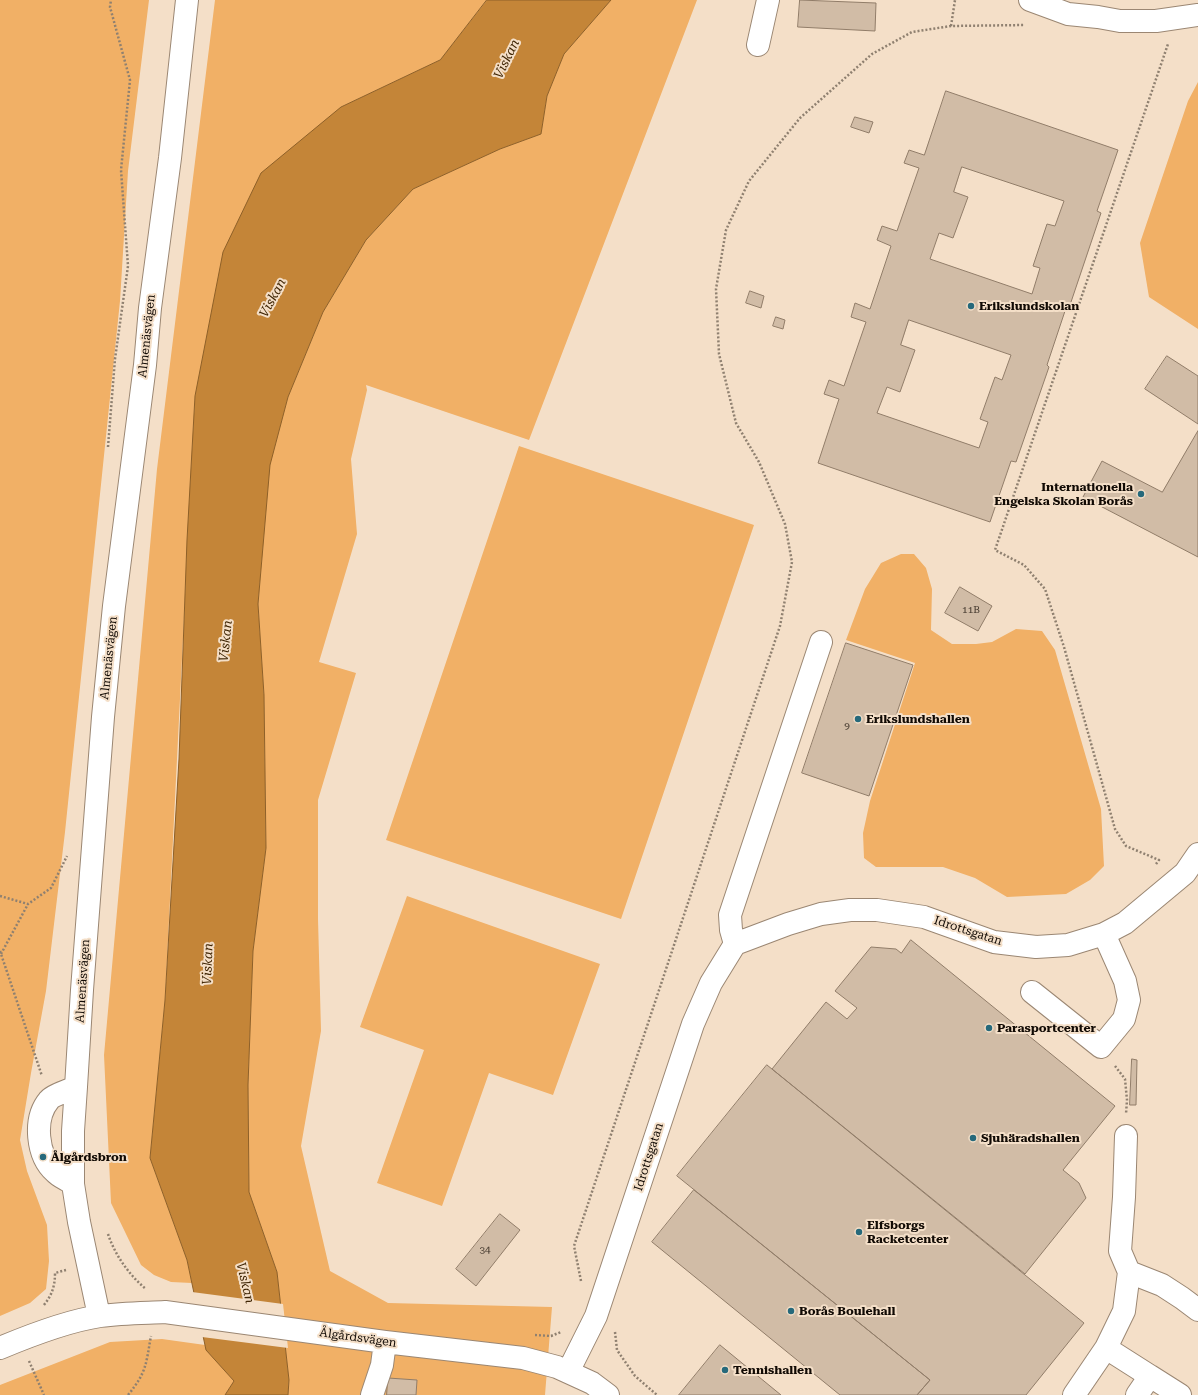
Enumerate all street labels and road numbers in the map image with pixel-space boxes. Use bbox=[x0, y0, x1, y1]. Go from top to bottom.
street label: Almenäsvägen bbox=[135, 294, 159, 378]
street label: Almenäsvägen bbox=[97, 616, 121, 700]
street label: Idrottsgatan bbox=[932, 913, 1004, 949]
street label: Almenäsvägen bbox=[73, 939, 93, 1023]
street label: Idrottsgatan bbox=[631, 1121, 667, 1193]
street label: Ålgårdsvägen bbox=[319, 1325, 397, 1351]

